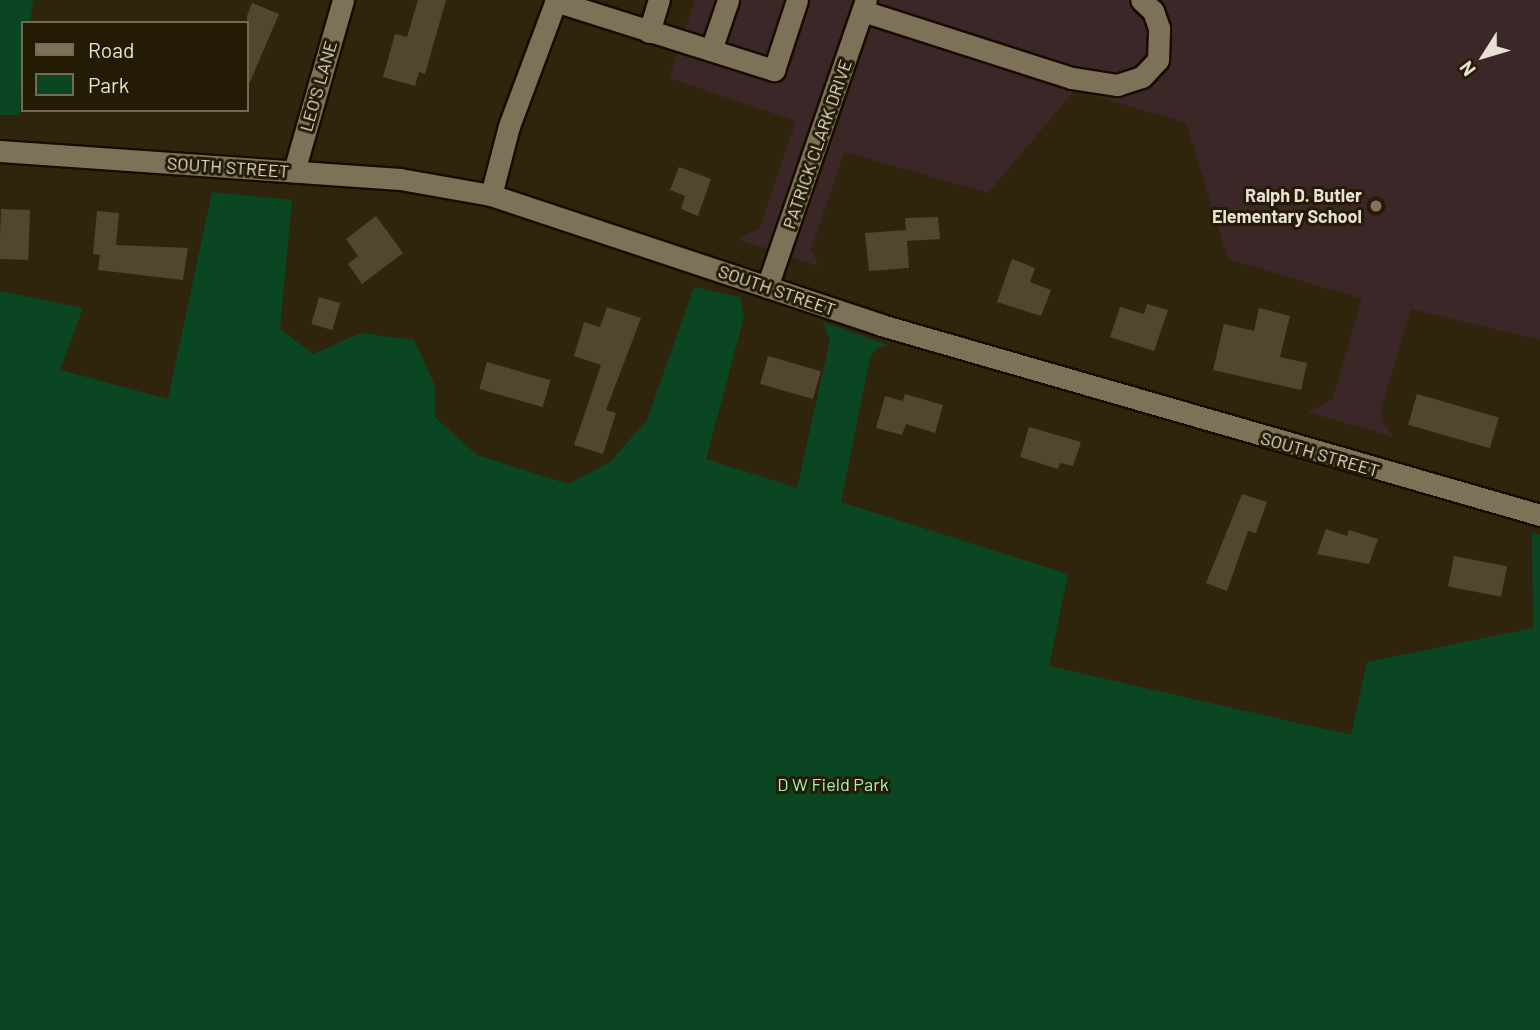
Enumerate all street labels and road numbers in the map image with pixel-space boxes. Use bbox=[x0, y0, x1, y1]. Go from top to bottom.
street label: LEO'S LANE bbox=[295, 38, 341, 134]
street label: PATRICK CLARK DRIVE bbox=[778, 56, 856, 232]
street label: SOUTH STREET bbox=[166, 152, 290, 182]
street label: SOUTH STREET bbox=[716, 260, 838, 320]
street label: SOUTH STREET bbox=[1258, 427, 1382, 481]

